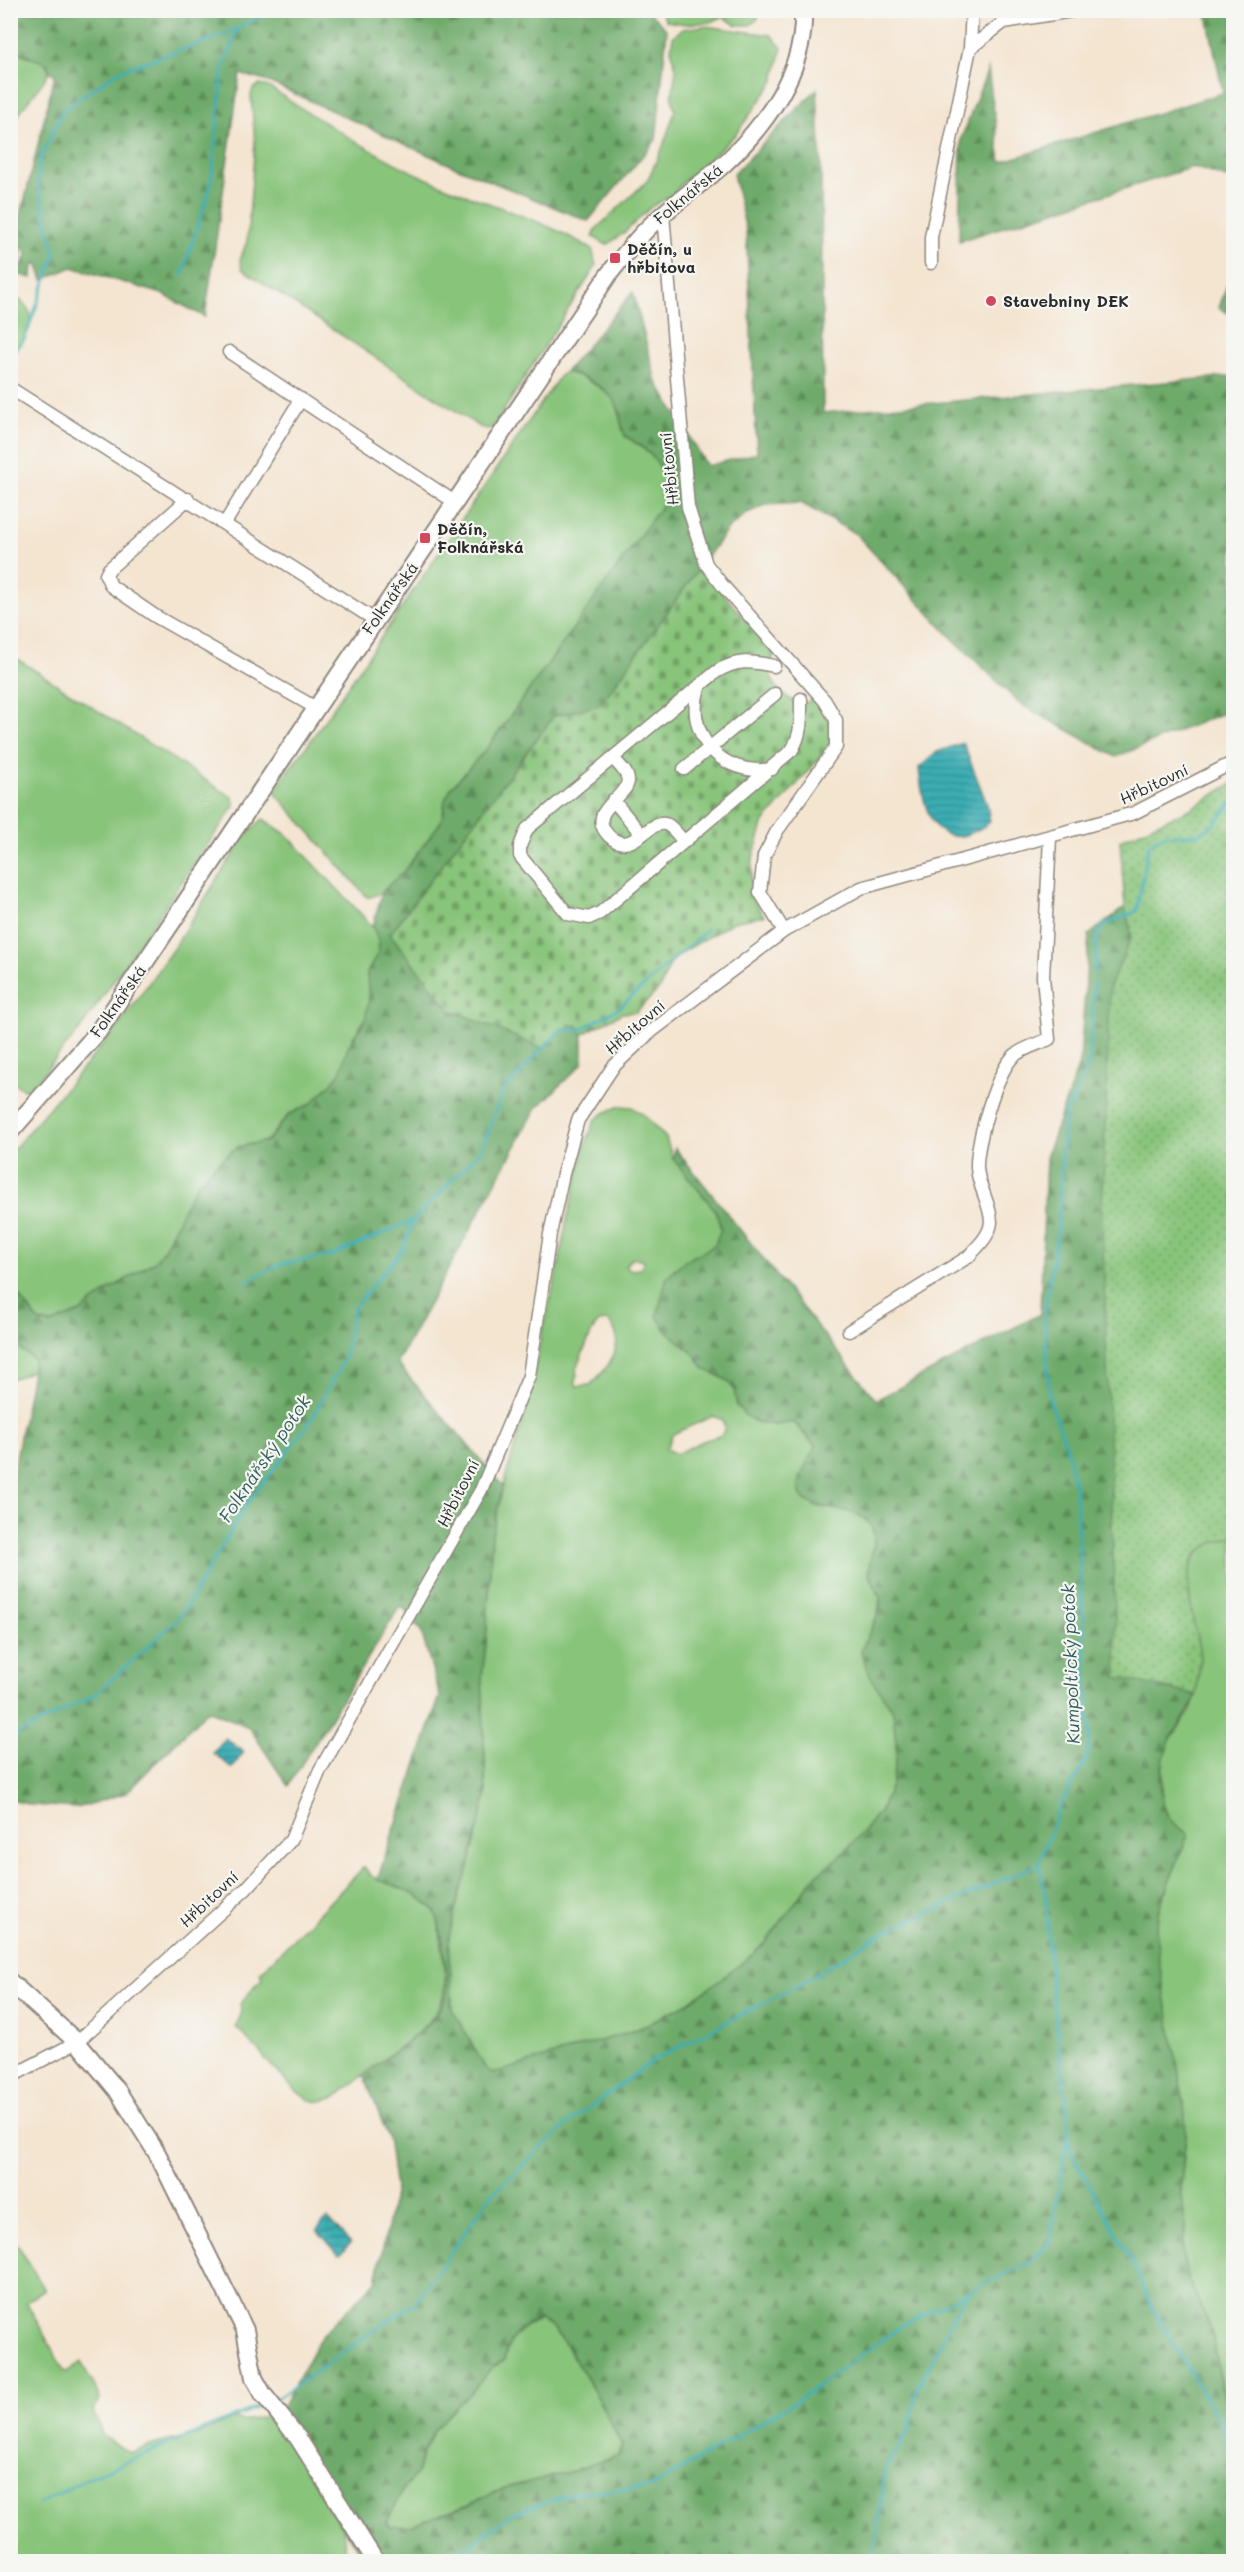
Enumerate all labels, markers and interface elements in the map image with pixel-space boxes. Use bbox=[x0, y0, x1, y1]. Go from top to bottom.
street label: Folknářská bbox=[649, 159, 727, 229]
place label: Děčín, u hřbitova bbox=[627, 238, 696, 277]
marker: Děčín, u hřbitova bbox=[608, 251, 622, 265]
place label: Stavebniny DEK bbox=[1003, 290, 1129, 311]
marker: Stavebniny DEK bbox=[984, 294, 998, 308]
street label: Hřbitovní bbox=[654, 431, 683, 507]
place label: Děčín, Folknářská bbox=[437, 518, 524, 557]
marker: Děčín, Folknářská bbox=[418, 531, 432, 545]
street label: Folknářská bbox=[357, 557, 422, 638]
street label: Hřbitovní bbox=[1116, 759, 1191, 809]
street label: Folknářská bbox=[85, 960, 150, 1041]
street label: Hřbitovní bbox=[600, 995, 669, 1059]
water label: Folknářský potok bbox=[213, 1390, 316, 1527]
street label: Hřbitovní bbox=[432, 1455, 484, 1530]
water label: Kumpoltický potok bbox=[1055, 1583, 1085, 1744]
street label: Hřbitovní bbox=[175, 1866, 243, 1931]

